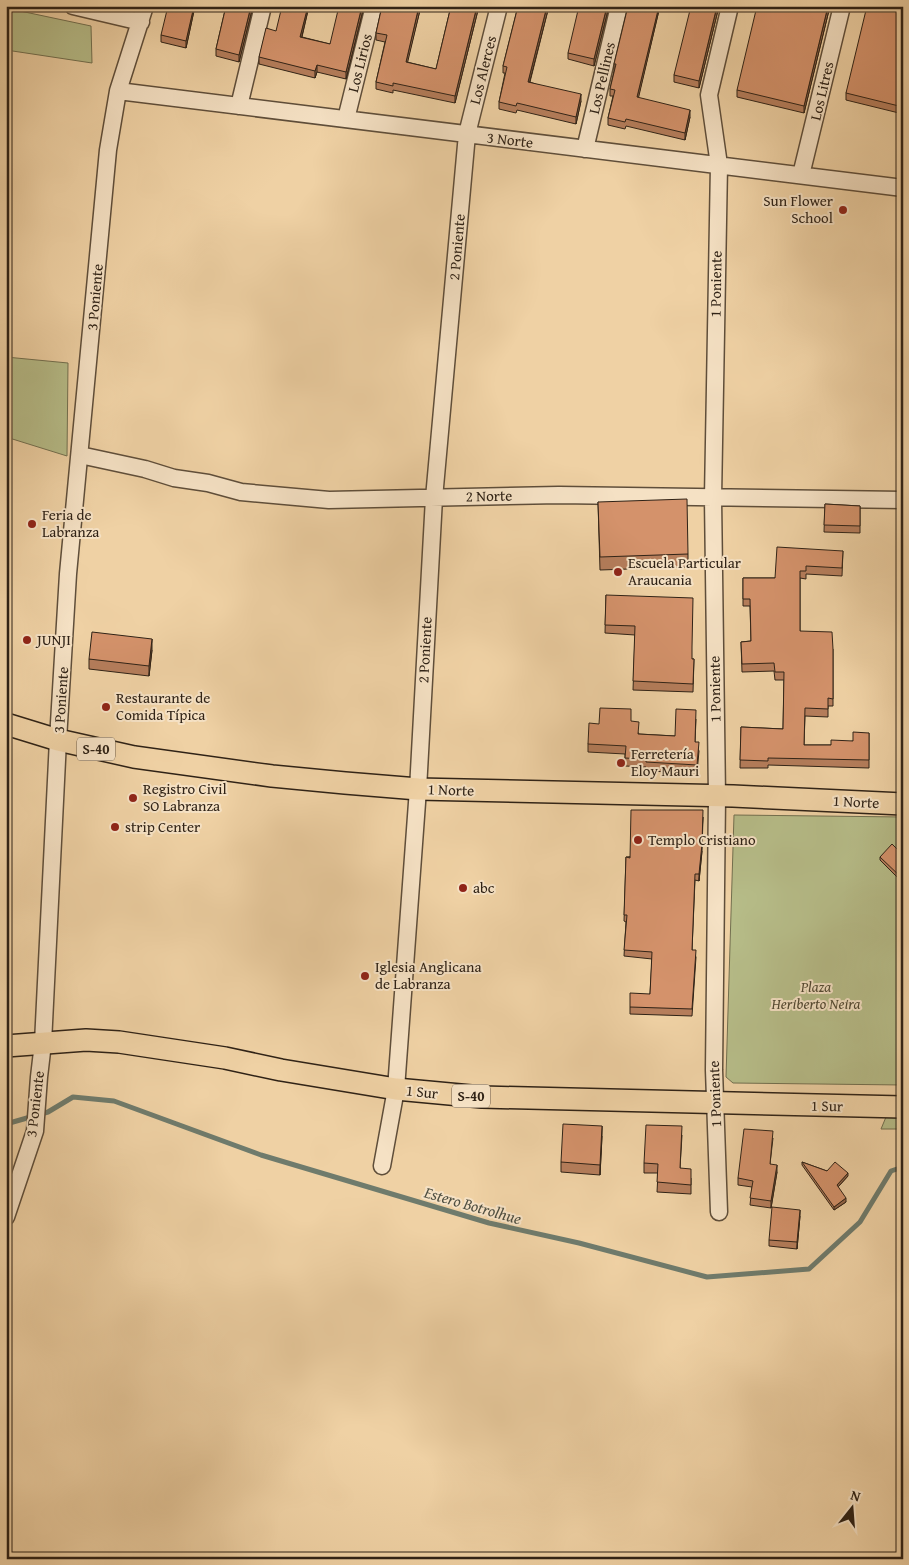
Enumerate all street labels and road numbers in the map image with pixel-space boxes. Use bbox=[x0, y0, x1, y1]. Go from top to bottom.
street label: Los Lirios bbox=[342, 31, 377, 94]
street label: Los Alerces bbox=[464, 33, 501, 106]
street label: Los Pellines bbox=[583, 40, 620, 116]
street label: Los Litres bbox=[805, 59, 838, 122]
street label: 3 Norte bbox=[486, 126, 534, 153]
street label: 2 Poniente bbox=[443, 213, 470, 281]
street label: 1 Poniente bbox=[704, 250, 727, 318]
street label: 3 Poniente bbox=[81, 263, 108, 331]
street label: 2 Norte bbox=[466, 485, 512, 506]
street label: 2 Poniente bbox=[412, 616, 437, 684]
street label: 1 Poniente bbox=[703, 655, 726, 723]
street label: 3 Poniente bbox=[48, 666, 73, 734]
road number: S-40 bbox=[77, 738, 115, 761]
street label: 1 Norte bbox=[427, 778, 475, 801]
street label: 1 Norte bbox=[832, 790, 880, 813]
street label: 1 Poniente bbox=[703, 1060, 726, 1128]
street label: 3 Poniente bbox=[20, 1070, 49, 1138]
street label: 1 Sur bbox=[405, 1079, 439, 1104]
road number: S-40 bbox=[452, 1084, 490, 1108]
street label: 1 Sur bbox=[811, 1095, 843, 1116]

